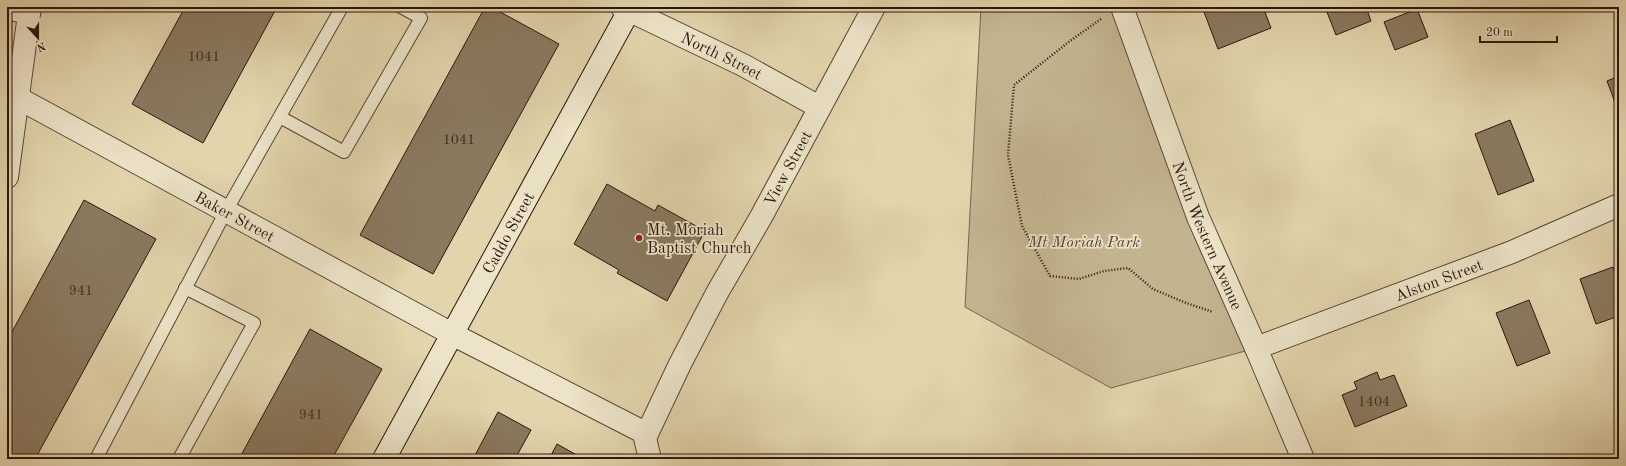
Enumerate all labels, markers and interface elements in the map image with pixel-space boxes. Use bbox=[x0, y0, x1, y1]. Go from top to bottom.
north arrow bbox=[18, 18, 58, 58]
scale bar bbox=[1480, 18, 1557, 44]
text: 20 m bbox=[1486, 27, 1513, 39]
street label: North Street bbox=[678, 31, 765, 84]
text: N bbox=[35, 39, 47, 53]
house number: 1041 bbox=[188, 50, 220, 64]
street label: View Street bbox=[762, 128, 816, 209]
house number: 1041 bbox=[443, 133, 475, 147]
street label: North Western Avenue bbox=[1169, 160, 1244, 313]
street label: Baker Street bbox=[191, 190, 277, 246]
street label: Caddo Street bbox=[481, 190, 538, 277]
place label: Mt. Moriah Baptist Church bbox=[647, 223, 752, 257]
marker: Mt. Moriah Baptist Church bbox=[634, 233, 644, 243]
park label: Mt Moriah Park bbox=[1027, 235, 1140, 251]
street label: Alston Street bbox=[1393, 258, 1486, 305]
house number: 941 bbox=[69, 284, 93, 298]
house number: 1404 bbox=[1358, 395, 1390, 409]
house number: 941 bbox=[299, 408, 323, 422]

